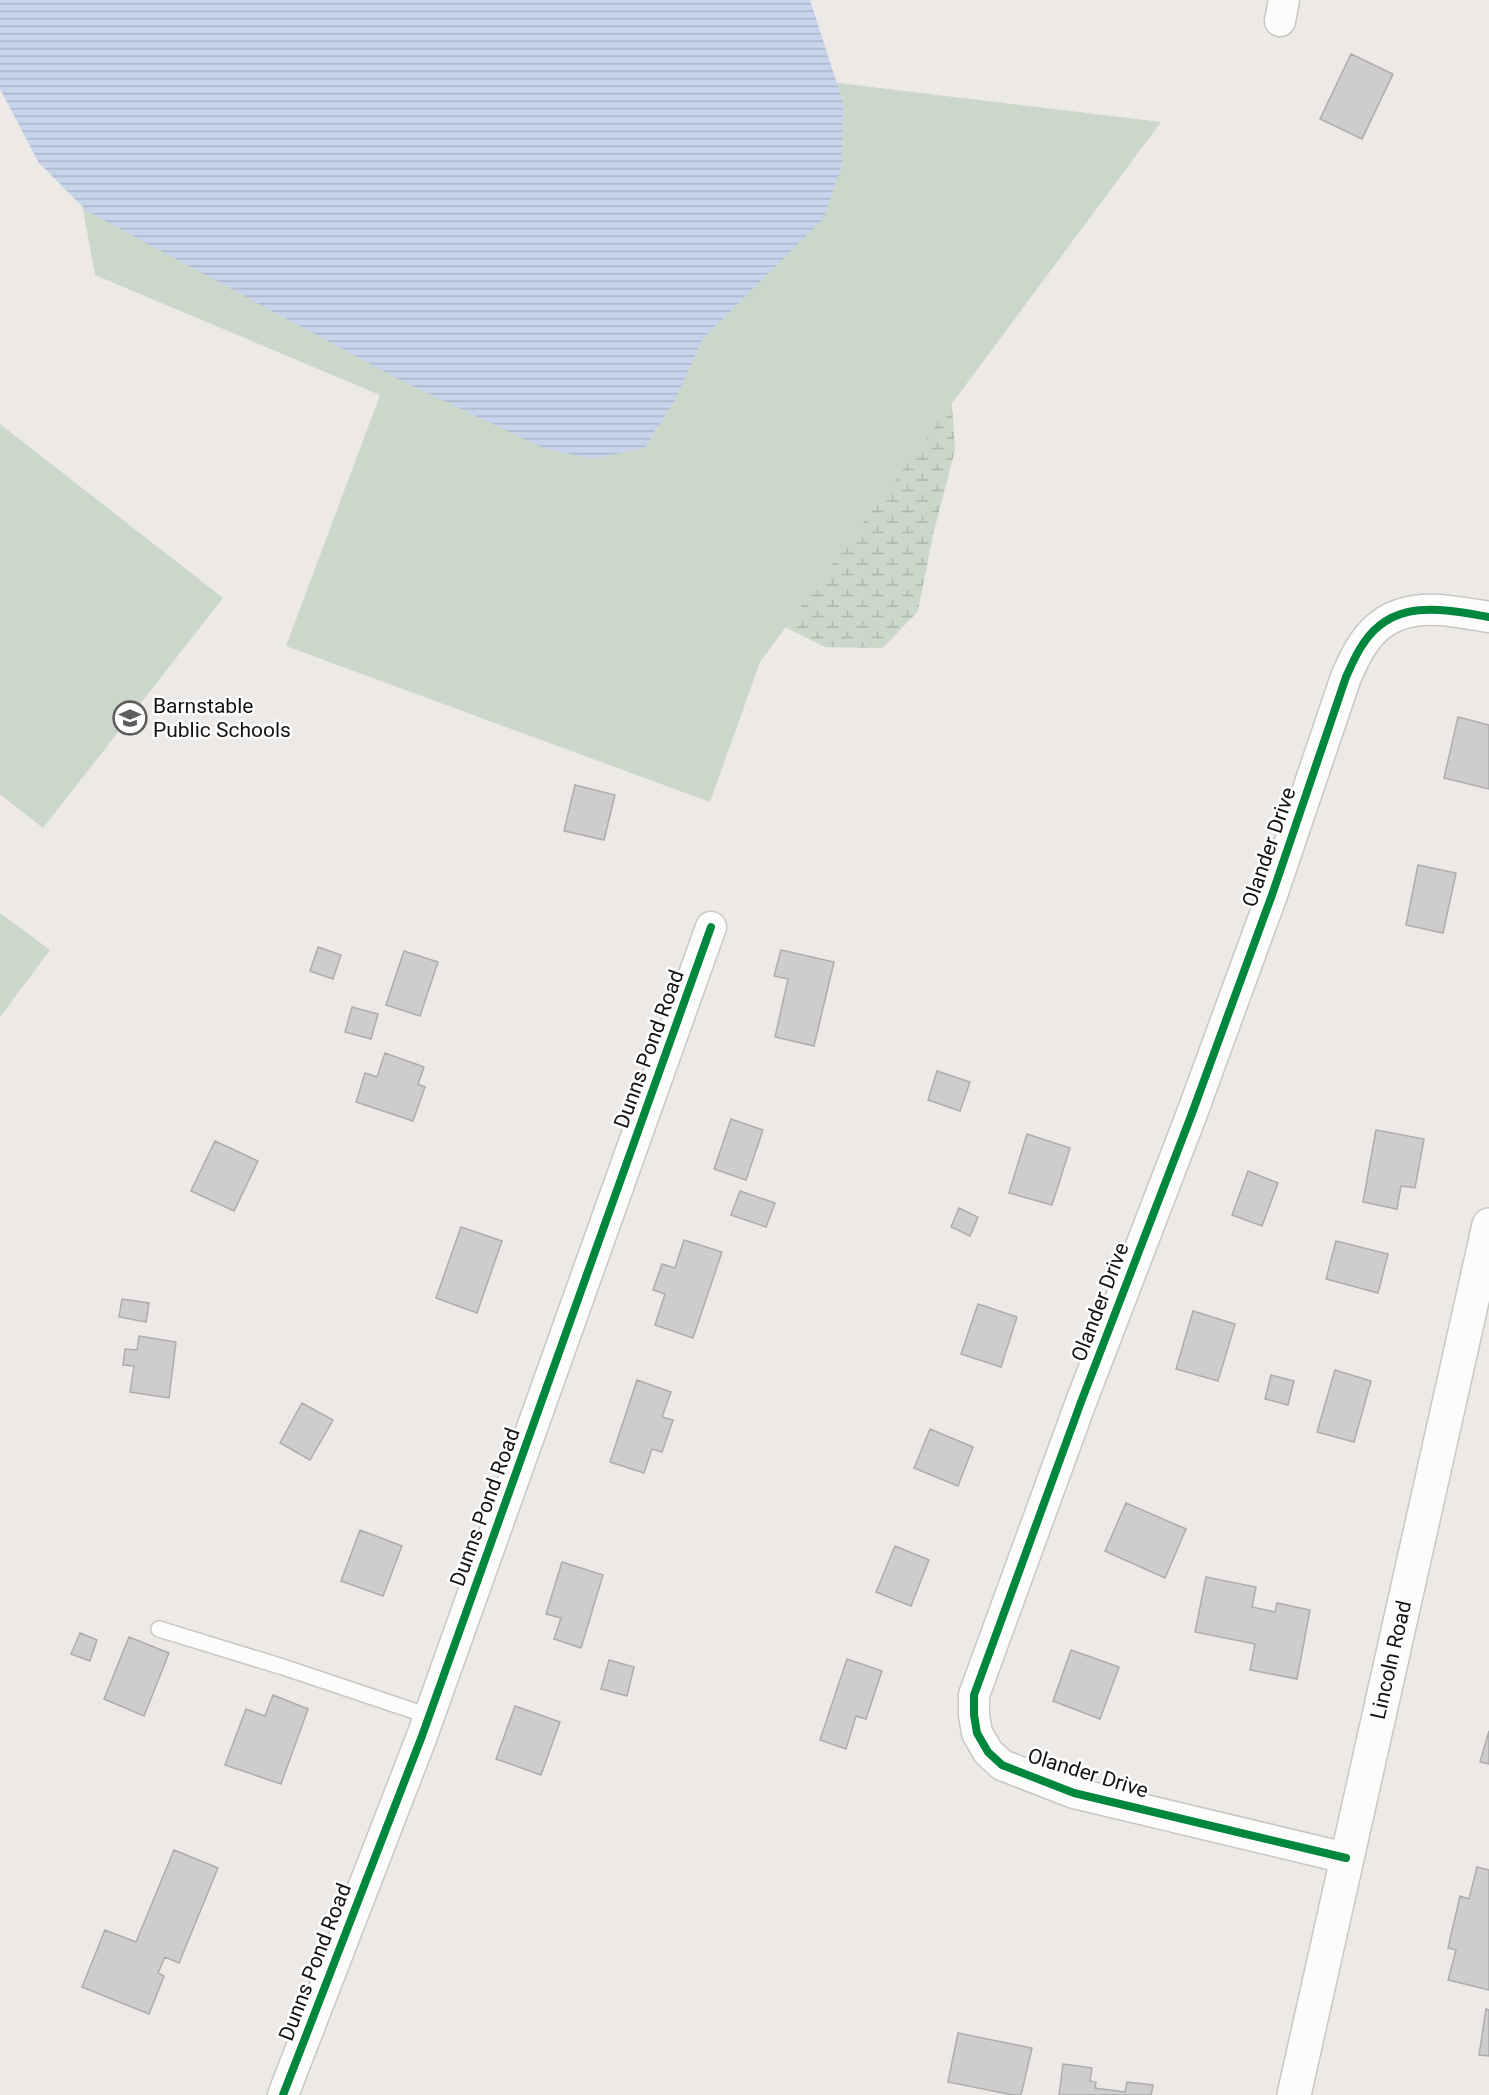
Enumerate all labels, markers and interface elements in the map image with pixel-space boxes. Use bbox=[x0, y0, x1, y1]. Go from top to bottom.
place label: Barnstable Public Schools bbox=[153, 694, 291, 742]
school or university icon: Barnstable Public Schools bbox=[112, 700, 148, 736]
street label: Olander Drive bbox=[1237, 784, 1301, 910]
street label: Dunns Pond Road bbox=[609, 967, 689, 1131]
street label: Olander Drive bbox=[1066, 1239, 1134, 1365]
street label: Dunns Pond Road bbox=[445, 1425, 525, 1589]
street label: Lincoln Road bbox=[1366, 1598, 1416, 1722]
street label: Olander Drive bbox=[1025, 1743, 1151, 1803]
street label: Dunns Pond Road bbox=[274, 1880, 356, 2044]

